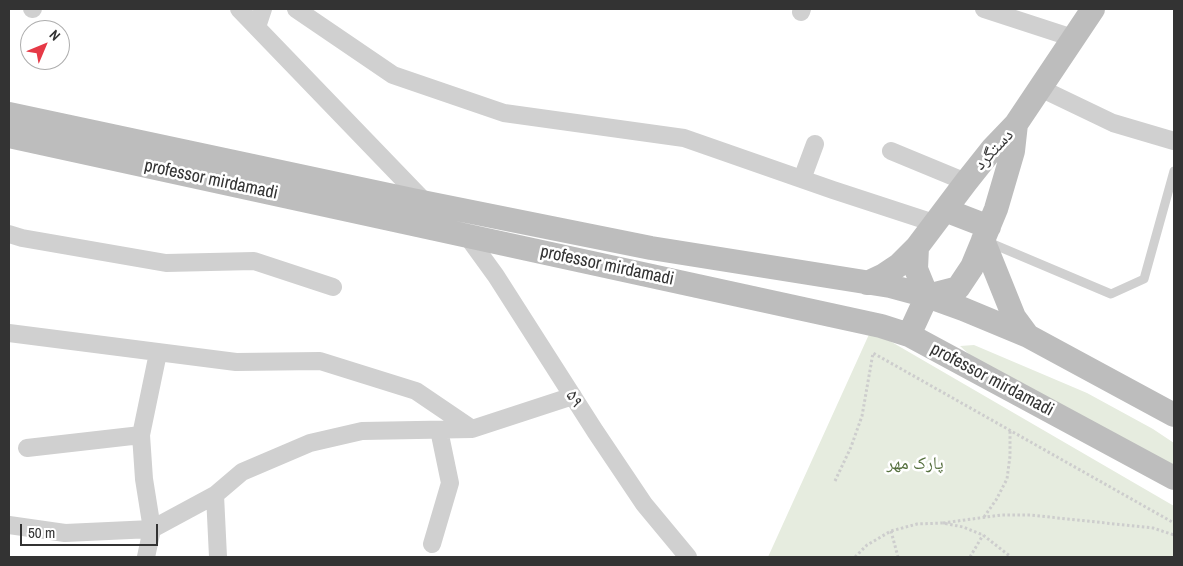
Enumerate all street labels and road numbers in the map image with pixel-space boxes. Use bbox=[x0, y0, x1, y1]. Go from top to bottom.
street label: دستگرد bbox=[969, 125, 1019, 175]
street label: professor mirdamadi bbox=[142, 155, 280, 205]
street label: professor mirdamadi bbox=[538, 241, 676, 291]
street label: professor mirdamadi bbox=[927, 339, 1057, 421]
street label: ۵۹ bbox=[561, 386, 587, 412]

